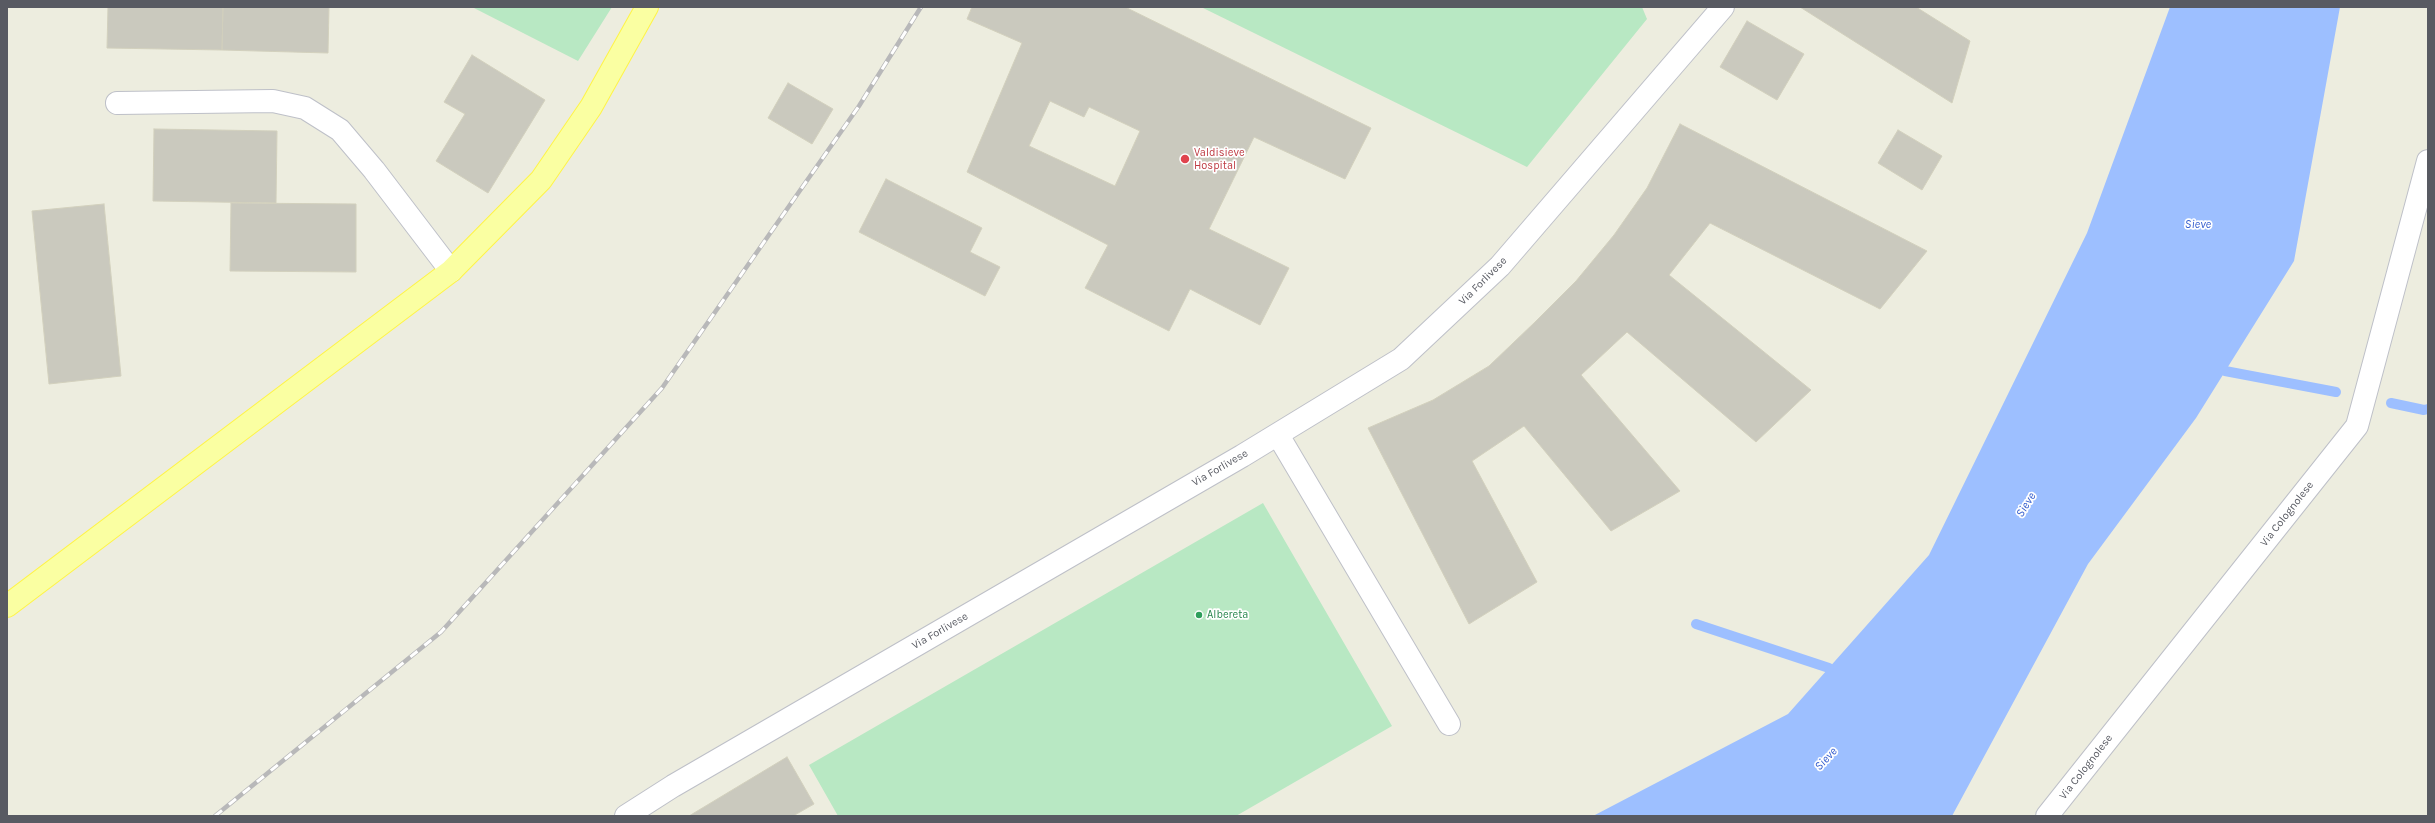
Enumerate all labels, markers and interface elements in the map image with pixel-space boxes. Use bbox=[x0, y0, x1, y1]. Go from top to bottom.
place label: Valdisieve Hospital bbox=[1194, 146, 1245, 172]
marker: Valdisieve Hospital bbox=[1179, 153, 1191, 165]
water label: Sieve bbox=[2185, 218, 2211, 232]
street label: Via Forlivese bbox=[1456, 254, 1510, 308]
street label: Via Forlivese bbox=[1190, 447, 1250, 489]
street label: Via Colognolese bbox=[2257, 479, 2317, 549]
water label: Sieve bbox=[2013, 490, 2039, 520]
place label: Albereta bbox=[1207, 608, 1248, 622]
street label: Via Forlivese bbox=[910, 610, 970, 652]
marker: Albereta bbox=[1194, 610, 1204, 620]
street label: Via Colognolese bbox=[2056, 732, 2116, 802]
water label: Sieve bbox=[1812, 744, 1840, 774]

